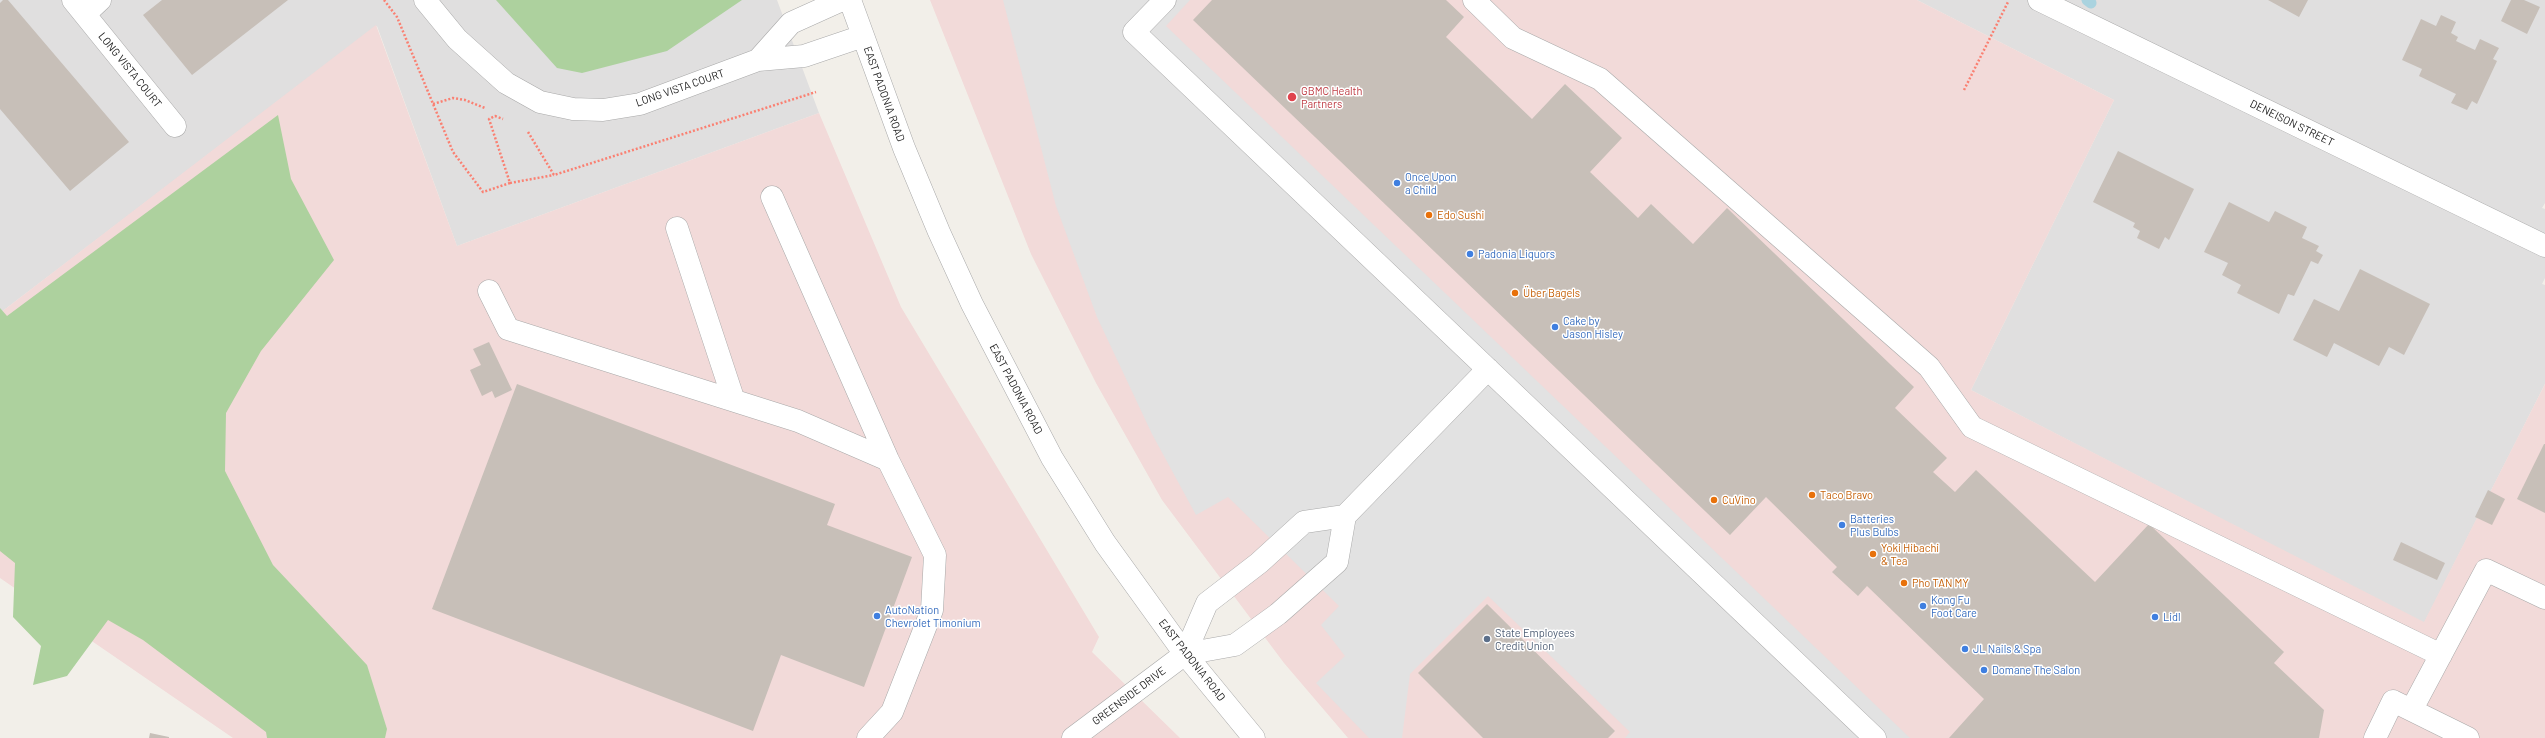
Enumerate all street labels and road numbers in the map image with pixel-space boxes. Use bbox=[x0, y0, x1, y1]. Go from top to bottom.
street label: LONG VISTA COURT bbox=[96, 30, 164, 110]
street label: EAST PADONIA ROAD bbox=[861, 45, 907, 143]
street label: LONG VISTA COURT bbox=[634, 67, 726, 109]
street label: DENEISON STREET bbox=[2248, 97, 2336, 149]
street label: EAST PADONIA ROAD bbox=[987, 342, 1045, 436]
street label: EAST PADONIA ROAD bbox=[1156, 616, 1228, 704]
street label: GREENSIDE DRIVE bbox=[1090, 664, 1168, 728]

